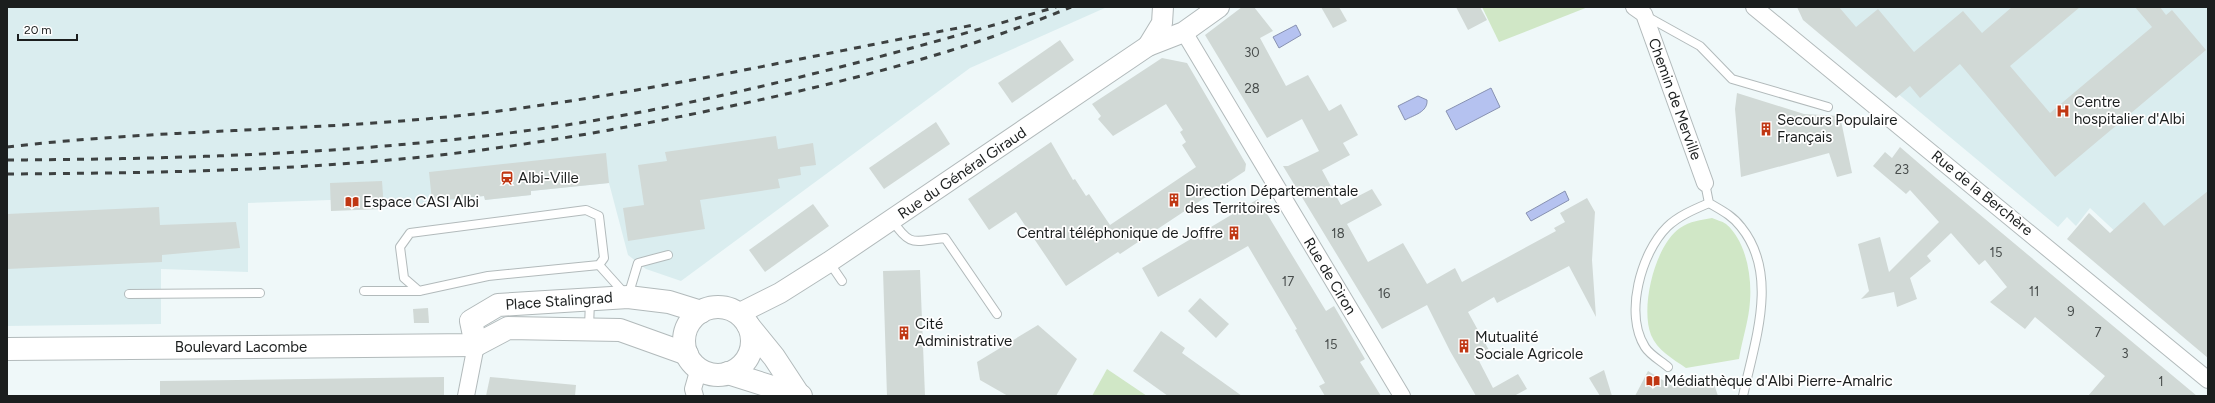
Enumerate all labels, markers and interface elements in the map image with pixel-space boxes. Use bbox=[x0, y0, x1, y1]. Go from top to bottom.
scale bar bbox=[18, 16, 77, 42]
text: 20 m bbox=[24, 23, 52, 37]
street label: Chemin de Merville bbox=[1645, 36, 1705, 162]
house number: 30 bbox=[1244, 45, 1260, 60]
house number: 28 bbox=[1244, 81, 1260, 96]
place label: Centre hospitalier d'Albi bbox=[2074, 93, 2185, 128]
hospital icon: Centre hospitalier d'Albi bbox=[2055, 103, 2071, 119]
place label: Secours Populaire Français bbox=[1777, 111, 1898, 146]
building icon: Secours Populaire Français bbox=[1758, 121, 1774, 137]
street label: Rue du Général Giraud bbox=[894, 123, 1030, 223]
street label: Rue de la Berchère bbox=[1928, 147, 2036, 239]
house number: 23 bbox=[1895, 162, 1909, 177]
place label: Albi-Ville bbox=[518, 169, 579, 187]
station icon: Albi-Ville bbox=[499, 170, 515, 186]
place label: Direction Départementale des Territoires bbox=[1185, 182, 1358, 217]
building icon: Direction Départementale des Territoires bbox=[1166, 192, 1182, 208]
place label: Espace CASI Albi bbox=[363, 193, 479, 211]
library icon: Espace CASI Albi bbox=[344, 194, 360, 210]
place label: Central téléphonique de Joffre bbox=[1017, 224, 1223, 242]
building icon: Central téléphonique de Joffre bbox=[1226, 225, 1242, 241]
house number: 18 bbox=[1331, 226, 1345, 241]
street label: Rue de Ciron bbox=[1300, 234, 1360, 318]
house number: 15 bbox=[1990, 245, 2002, 260]
house number: 17 bbox=[1282, 274, 1294, 289]
house number: 11 bbox=[2029, 284, 2039, 299]
house number: 16 bbox=[1378, 286, 1390, 301]
street label: Place Stalingrad bbox=[505, 288, 613, 314]
house number: 9 bbox=[2067, 304, 2075, 319]
place label: Cité Administrative bbox=[915, 315, 1012, 350]
building icon: Cité Administrative bbox=[896, 325, 912, 341]
house number: 7 bbox=[2095, 325, 2102, 340]
place label: Mutualité Sociale Agricole bbox=[1475, 328, 1583, 363]
house number: 15 bbox=[1325, 337, 1337, 352]
street label: Boulevard Lacombe bbox=[175, 338, 307, 356]
building icon: Mutualité Sociale Agricole bbox=[1456, 338, 1472, 354]
house number: 3 bbox=[2121, 346, 2129, 361]
place label: Médiathèque d'Albi Pierre-Amalric bbox=[1664, 372, 1893, 390]
library icon: Médiathèque d'Albi Pierre-Amalric bbox=[1645, 373, 1661, 389]
house number: 1 bbox=[2158, 374, 2164, 389]

